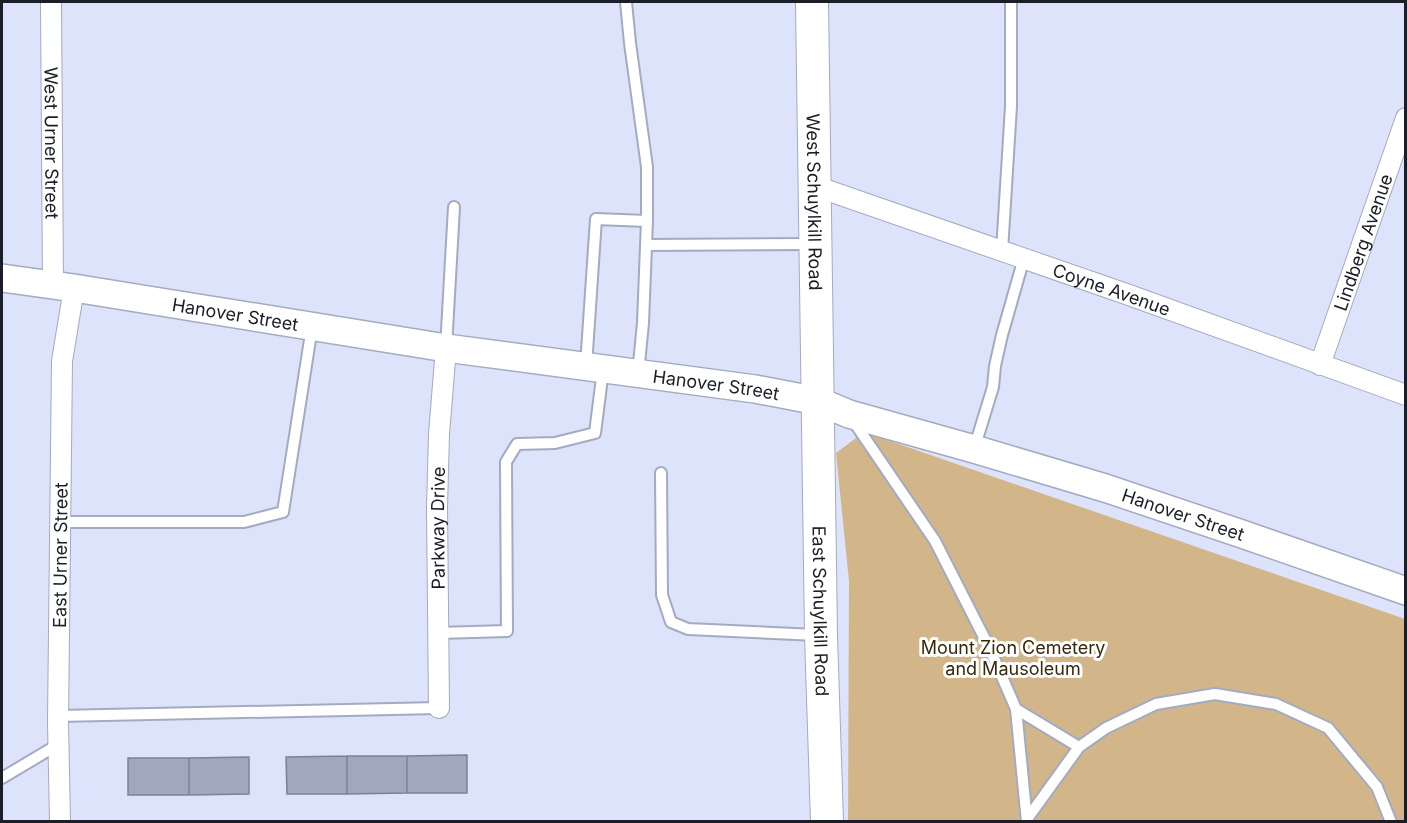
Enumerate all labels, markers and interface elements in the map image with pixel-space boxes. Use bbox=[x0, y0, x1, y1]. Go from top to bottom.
street label: West Urner Street bbox=[41, 67, 63, 219]
street label: West Schuylkill Road bbox=[803, 113, 827, 291]
street label: Lindberg Avenue bbox=[1329, 171, 1396, 313]
street label: Coyne Avenue bbox=[1050, 259, 1173, 320]
street label: Hanover Street bbox=[171, 293, 300, 335]
street label: Hanover Street bbox=[652, 365, 781, 404]
street label: Parkway Drive bbox=[426, 466, 449, 590]
street label: East Urner Street bbox=[49, 482, 71, 628]
street label: Hanover Street bbox=[1119, 484, 1247, 545]
street label: East Schuylkill Road bbox=[809, 525, 833, 697]
park label: Mount Zion Cemetery and Mausoleum bbox=[921, 637, 1105, 679]

